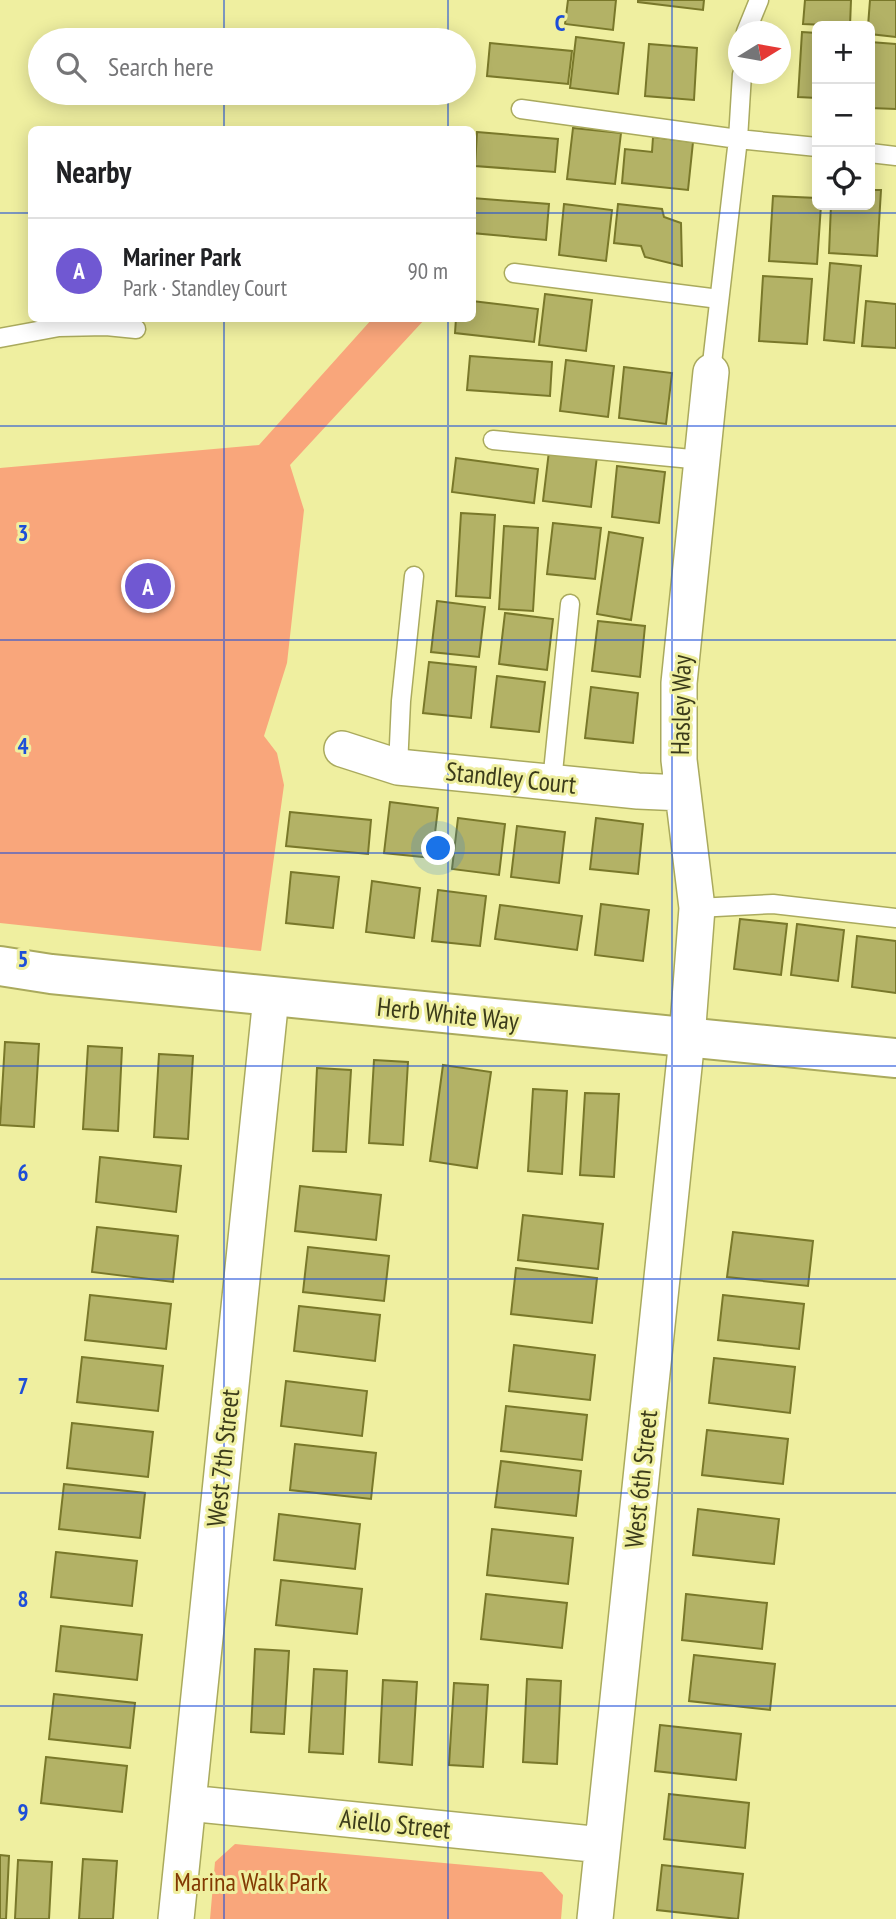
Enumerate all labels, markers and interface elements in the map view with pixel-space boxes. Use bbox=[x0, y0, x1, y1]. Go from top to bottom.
text: C bbox=[555, 8, 566, 37]
north arrow bbox=[728, 21, 791, 84]
map controls bbox=[812, 21, 875, 210]
button: + bbox=[812, 21, 875, 84]
search box bbox=[28, 28, 476, 105]
icon: search bbox=[52, 48, 90, 86]
text: Search here bbox=[108, 50, 214, 83]
button: − bbox=[812, 84, 875, 147]
button: locate bbox=[812, 147, 875, 210]
text: Nearby bbox=[56, 152, 131, 191]
text: Mariner Park bbox=[123, 240, 241, 273]
text: A bbox=[73, 256, 85, 285]
text: 90 m bbox=[407, 256, 448, 285]
text: Park · Standley Court bbox=[123, 273, 287, 302]
text: 3 bbox=[18, 518, 29, 547]
pin: A bbox=[125, 560, 171, 612]
street label: Hasley Way bbox=[663, 654, 698, 755]
text: 4 bbox=[18, 731, 29, 760]
street label: Standley Court bbox=[444, 754, 578, 801]
your location bbox=[421, 831, 455, 865]
text: 5 bbox=[18, 944, 29, 973]
street label: Herb White Way bbox=[376, 990, 521, 1037]
text: 6 bbox=[18, 1158, 29, 1187]
text: 7 bbox=[18, 1371, 29, 1400]
street label: West 7th Street bbox=[199, 1388, 246, 1528]
street label: West 6th Street bbox=[617, 1408, 664, 1549]
text: 8 bbox=[18, 1584, 29, 1613]
text: 9 bbox=[18, 1797, 29, 1826]
street label: Aiello Street bbox=[338, 1801, 452, 1846]
park label: Marina Walk Park bbox=[174, 1865, 328, 1898]

